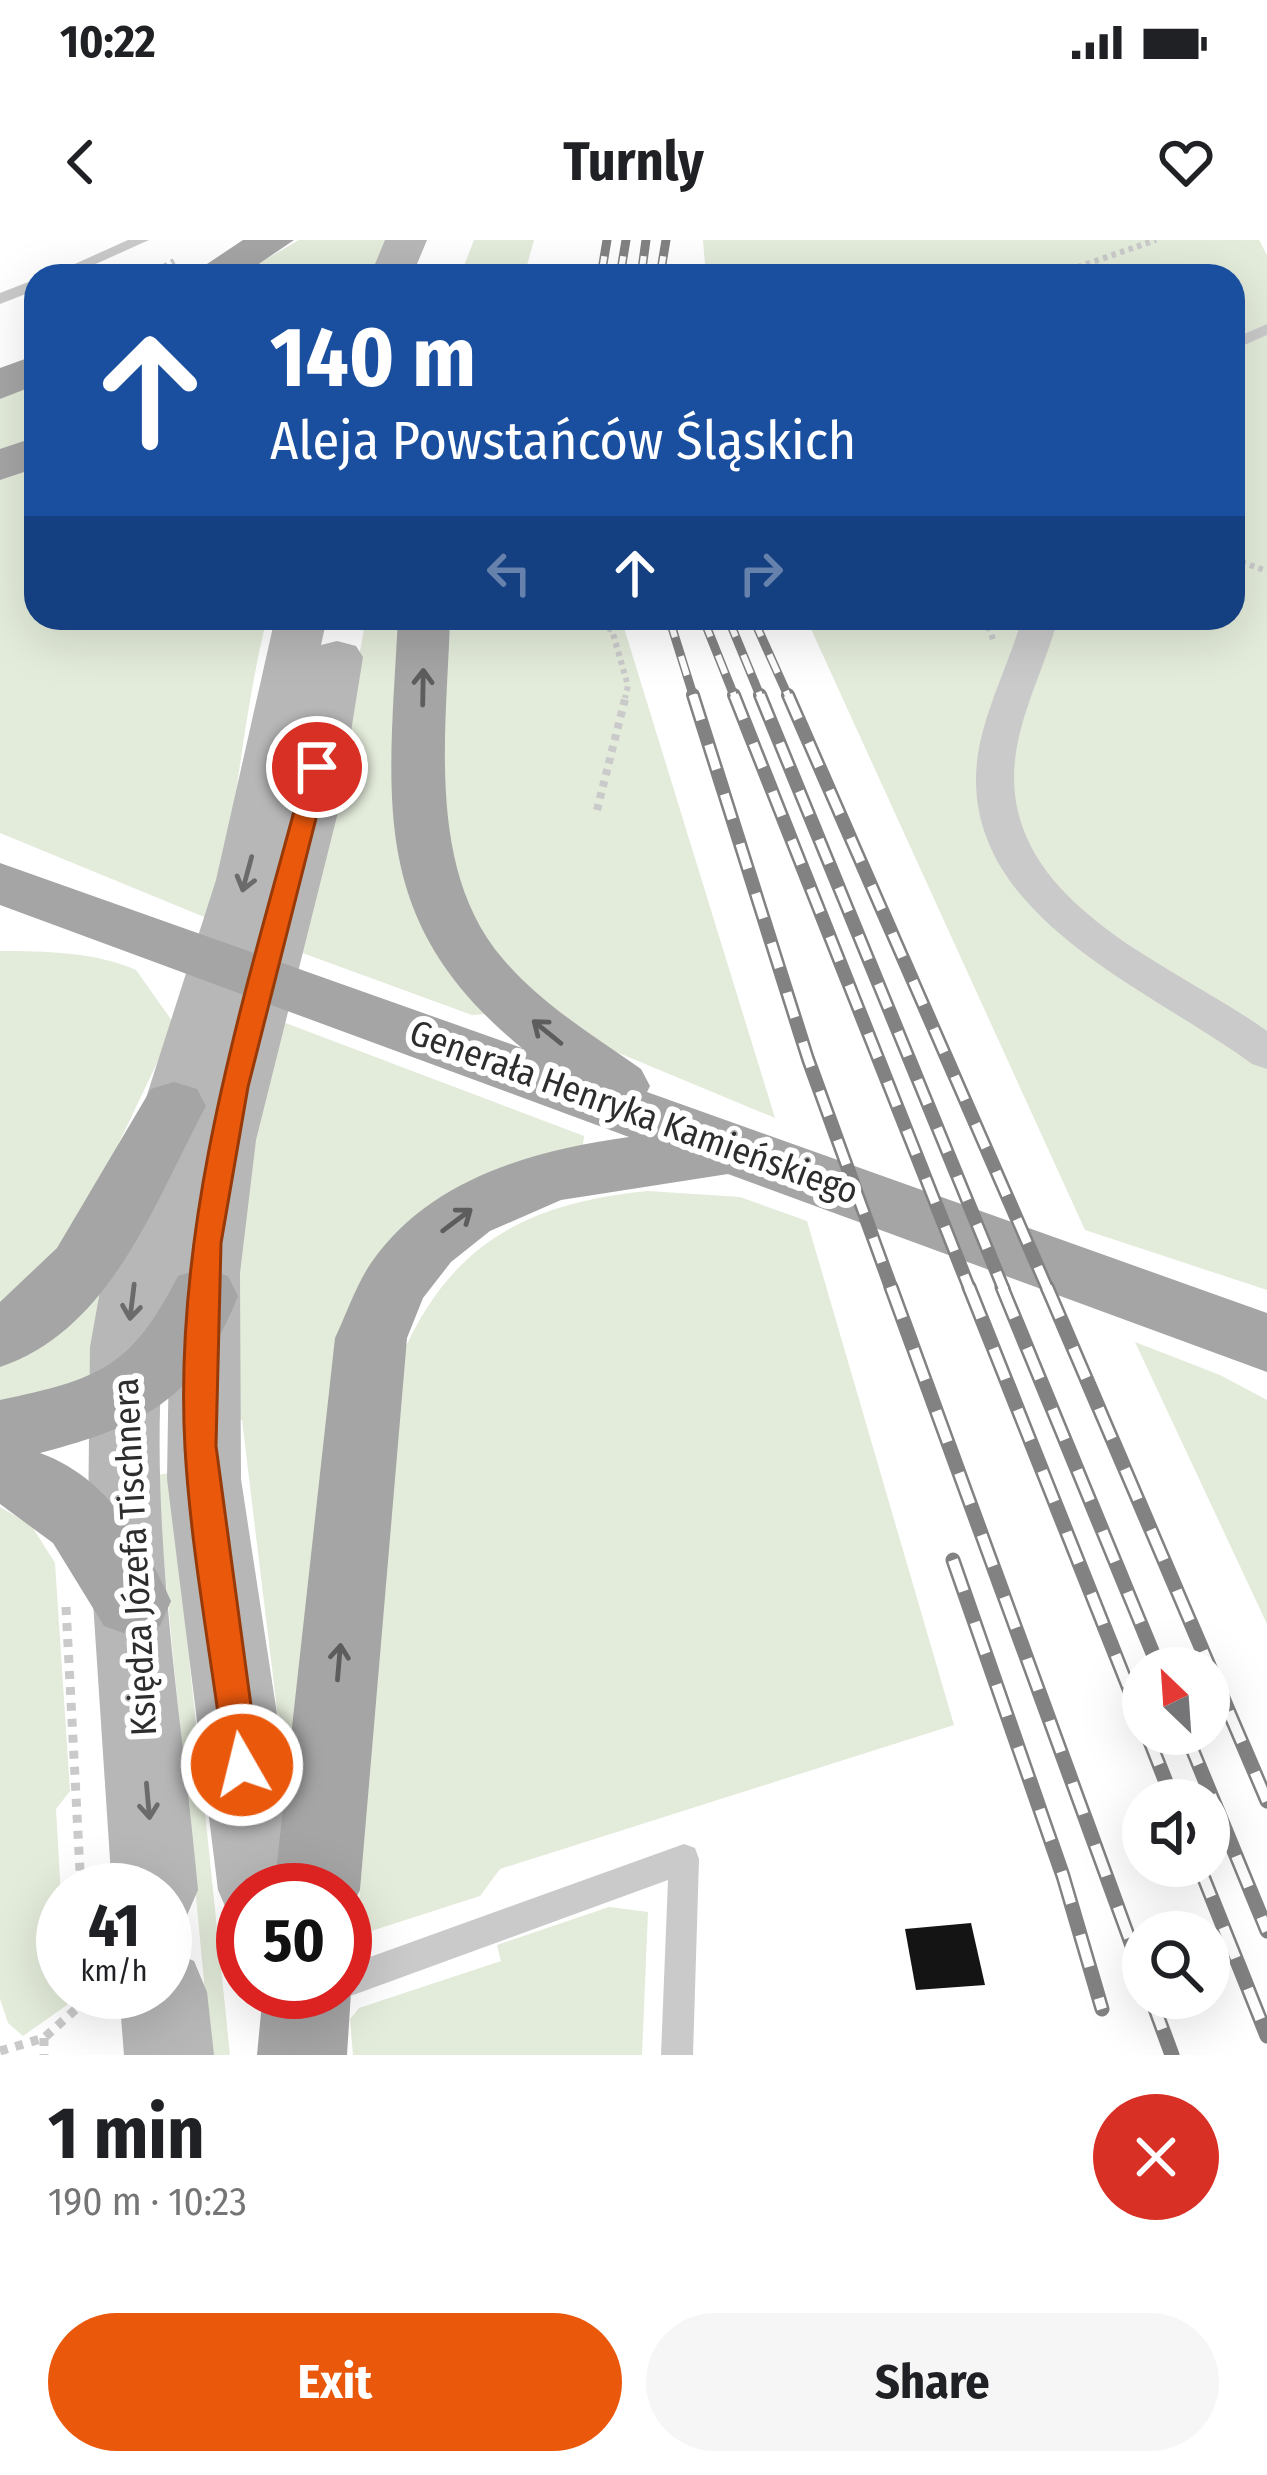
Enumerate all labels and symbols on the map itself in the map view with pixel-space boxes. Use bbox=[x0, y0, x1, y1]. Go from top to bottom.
one-way arrow bbox=[412, 668, 434, 707]
pin bbox=[266, 716, 368, 818]
one-way arrow bbox=[234, 854, 256, 892]
street label: Generała Henryka Kamieńskiego bbox=[404, 1010, 864, 1214]
one-way arrow bbox=[531, 1019, 563, 1046]
one-way arrow bbox=[440, 1208, 473, 1233]
one-way arrow bbox=[120, 1282, 142, 1321]
street label: Księdza Józefa Tischnera bbox=[104, 1377, 166, 1737]
one-way arrow bbox=[328, 1643, 351, 1682]
north arrow bbox=[1122, 1647, 1230, 1755]
position arrow bbox=[179, 1702, 305, 1828]
one-way arrow bbox=[136, 1781, 159, 1820]
speed limit sign: 50 bbox=[216, 1863, 372, 2019]

